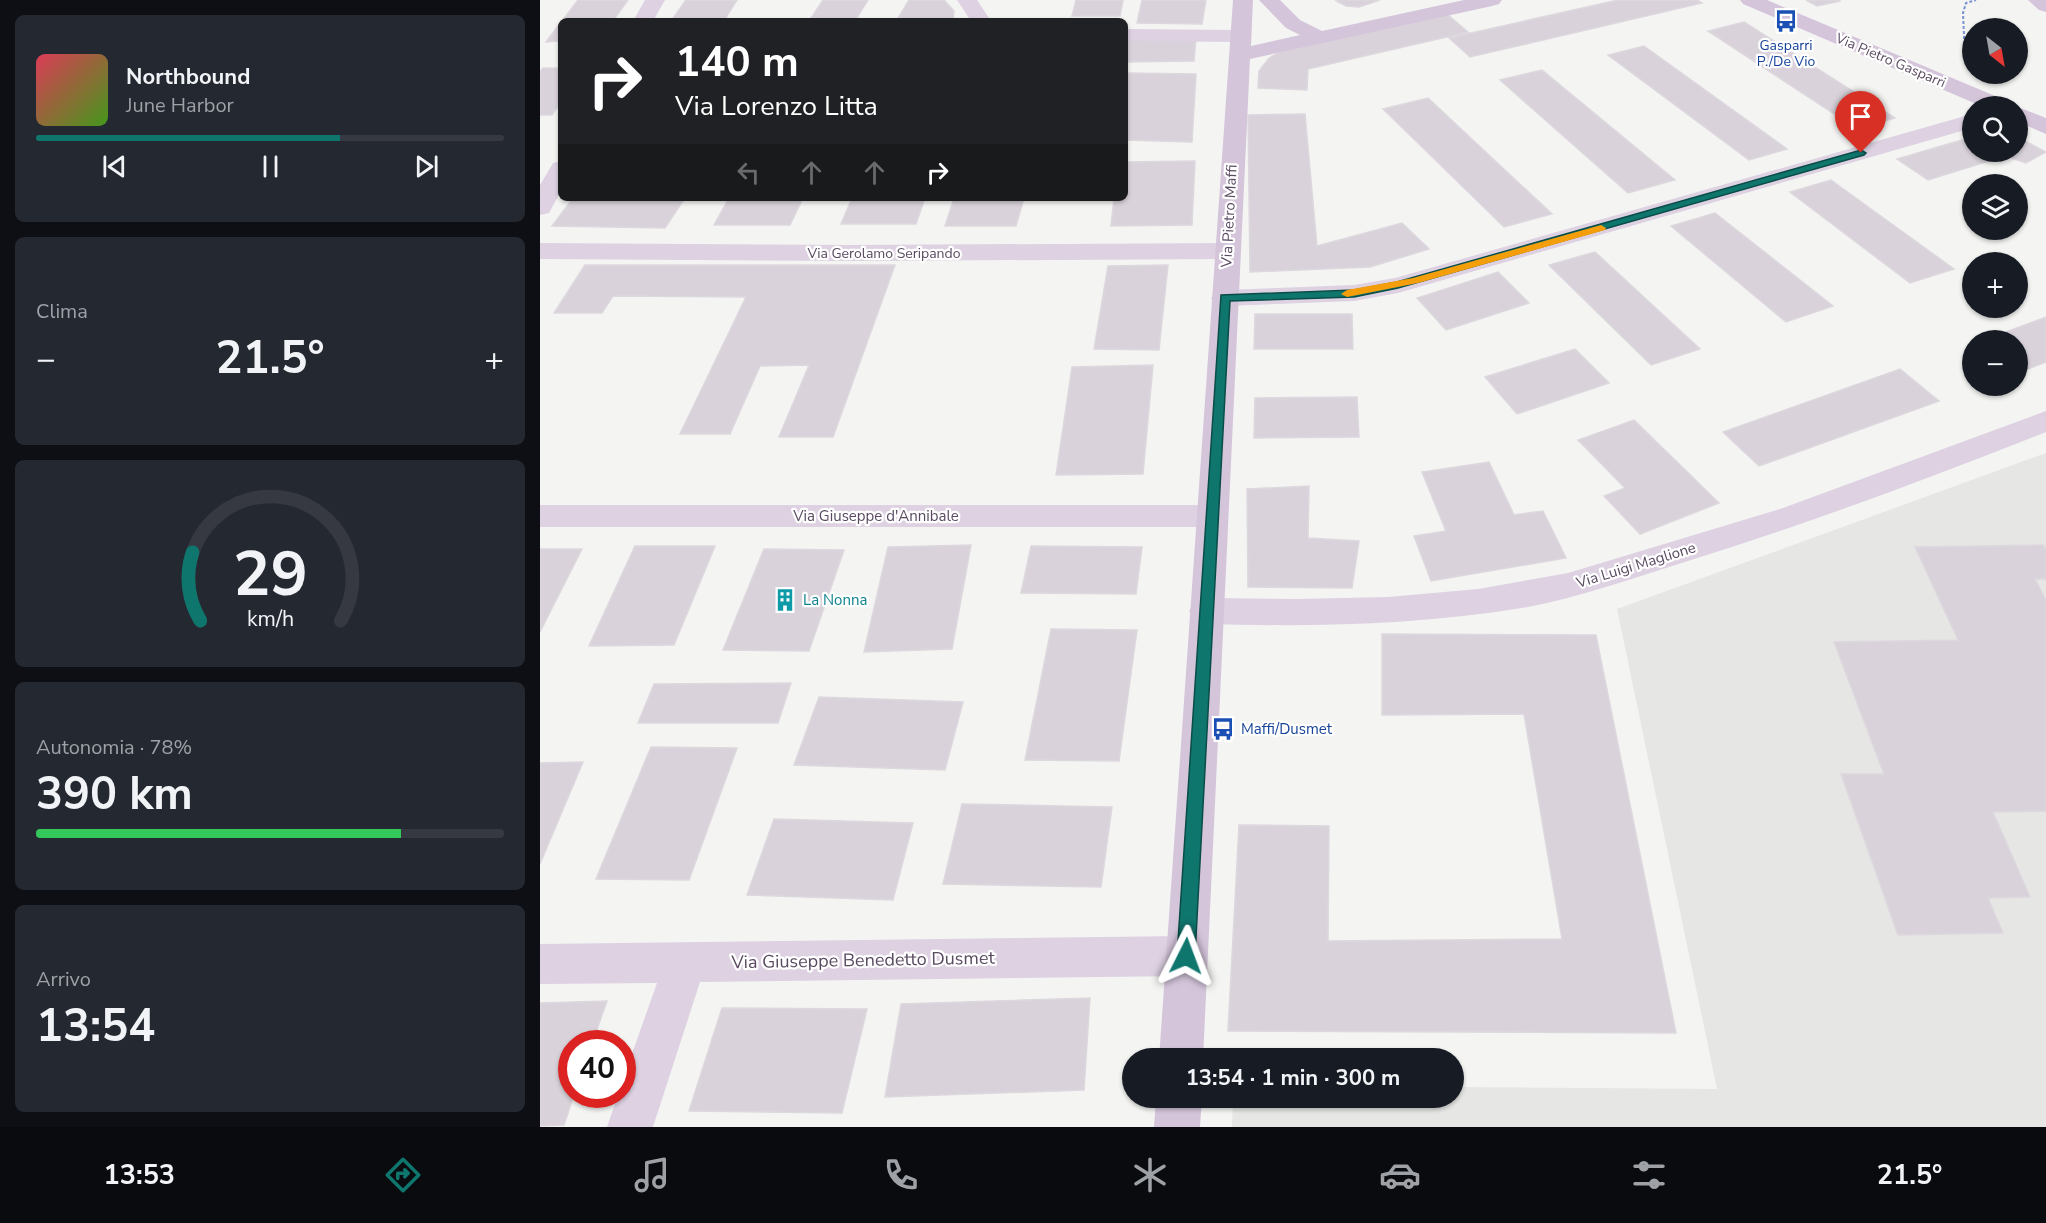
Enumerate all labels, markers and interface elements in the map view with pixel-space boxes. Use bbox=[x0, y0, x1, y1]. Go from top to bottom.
bus stop icon: Gasparri P./De Vio bbox=[1773, 8, 1799, 34]
north arrow bbox=[1962, 18, 2028, 84]
map controls bbox=[1962, 18, 2028, 396]
street label: Via Pietro Gasparri bbox=[1832, 28, 1949, 92]
text: 140 m bbox=[675, 34, 799, 91]
place label: Gasparri P./De Vio bbox=[1757, 36, 1815, 71]
icon: right bbox=[576, 42, 654, 120]
text: Northbound bbox=[126, 62, 250, 92]
text: Via Lorenzo Litta bbox=[675, 88, 878, 125]
pin bbox=[1835, 91, 1886, 153]
text: June Harbor bbox=[126, 92, 234, 119]
button: search bbox=[1962, 96, 2028, 162]
icon: arrive bbox=[1844, 100, 1877, 133]
icon: previous bbox=[98, 150, 131, 183]
icon: pause bbox=[254, 150, 287, 183]
icon: next bbox=[410, 150, 443, 183]
icon: left bbox=[732, 156, 765, 189]
icon: ahead bbox=[795, 156, 828, 189]
icon: ahead bbox=[858, 156, 891, 189]
icon: right bbox=[921, 156, 954, 189]
street label: Via Pietro Maffi bbox=[1216, 164, 1242, 269]
button: layers bbox=[1962, 174, 2028, 240]
street label: Via Gerolamo Seripando bbox=[807, 244, 961, 263]
button: + bbox=[1962, 252, 2028, 318]
text: Clima bbox=[36, 298, 88, 325]
text: 21.5° bbox=[215, 328, 325, 389]
button: − bbox=[1962, 330, 2028, 396]
text: − bbox=[36, 337, 56, 382]
text: + bbox=[484, 337, 504, 382]
street label: Via Giuseppe d'Annibale bbox=[792, 506, 959, 526]
text: 29 bbox=[233, 532, 307, 617]
street label: Via Luigi Maglione bbox=[1573, 537, 1698, 593]
building icon: La Nonna bbox=[772, 587, 798, 613]
place label: La Nonna bbox=[803, 590, 867, 610]
text: km/h bbox=[246, 604, 294, 634]
bus stop icon: Maffi/Dusmet bbox=[1210, 716, 1236, 742]
place label: Maffi/Dusmet bbox=[1241, 719, 1333, 739]
text: Autonomia · 78% bbox=[36, 734, 192, 761]
text: 390 km bbox=[36, 764, 193, 825]
position arrow bbox=[1154, 924, 1218, 988]
street label: Via Giuseppe Benedetto Dusmet bbox=[730, 946, 996, 974]
text: Arrivo bbox=[36, 966, 91, 993]
text: 13:54 bbox=[36, 996, 155, 1057]
speed limit sign: 40 bbox=[558, 1030, 636, 1108]
text: 13:54 · 1 min · 300 m bbox=[1186, 1063, 1400, 1093]
icon: directions bbox=[382, 1154, 424, 1196]
icon: music bbox=[631, 1154, 673, 1196]
icon: phone bbox=[880, 1154, 922, 1196]
icon: climate bbox=[1129, 1154, 1171, 1196]
icon: car bbox=[1379, 1154, 1421, 1196]
icon: filters bbox=[1628, 1154, 1670, 1196]
text: 13:53 bbox=[104, 1157, 175, 1194]
text: 21.5° bbox=[1877, 1157, 1942, 1194]

